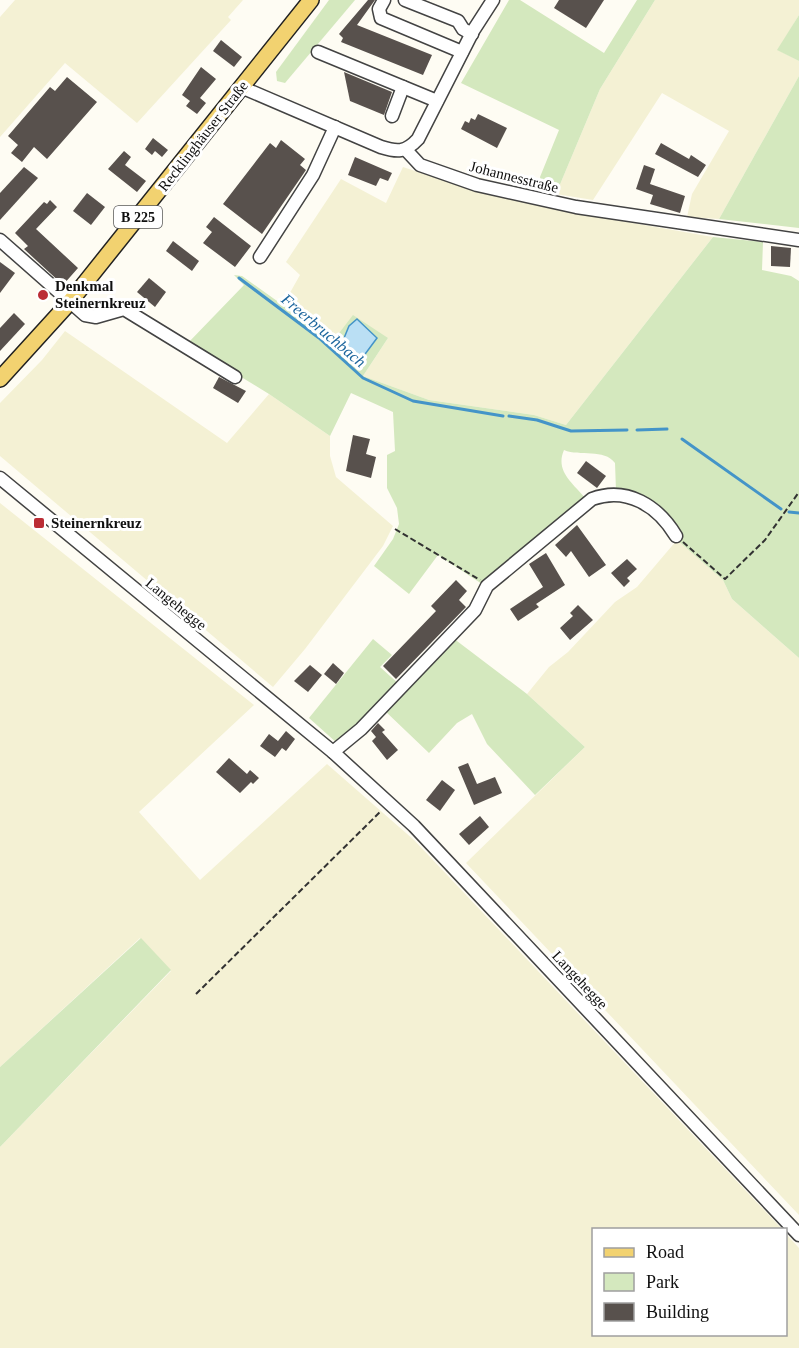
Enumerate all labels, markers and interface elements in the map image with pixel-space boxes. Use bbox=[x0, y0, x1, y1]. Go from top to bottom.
street label: Recklinghäuser Straße bbox=[155, 77, 251, 194]
street label: Johannesstraße bbox=[468, 158, 560, 196]
road number: B 225 bbox=[114, 206, 162, 228]
place label: Denkmal Steinernkreuz bbox=[55, 278, 146, 311]
marker: Denkmal Steinernkreuz bbox=[36, 288, 50, 302]
water label: Freerbruchbach bbox=[278, 290, 369, 370]
place label: Steinernkreuz bbox=[51, 515, 142, 531]
marker: Steinernkreuz bbox=[32, 516, 46, 530]
street label: Langehegge bbox=[142, 575, 210, 633]
street label: Langehegge bbox=[549, 948, 611, 1013]
legend bbox=[592, 1228, 787, 1336]
text: Road bbox=[646, 1242, 684, 1262]
text: Park bbox=[646, 1272, 679, 1292]
text: Building bbox=[646, 1302, 709, 1322]

